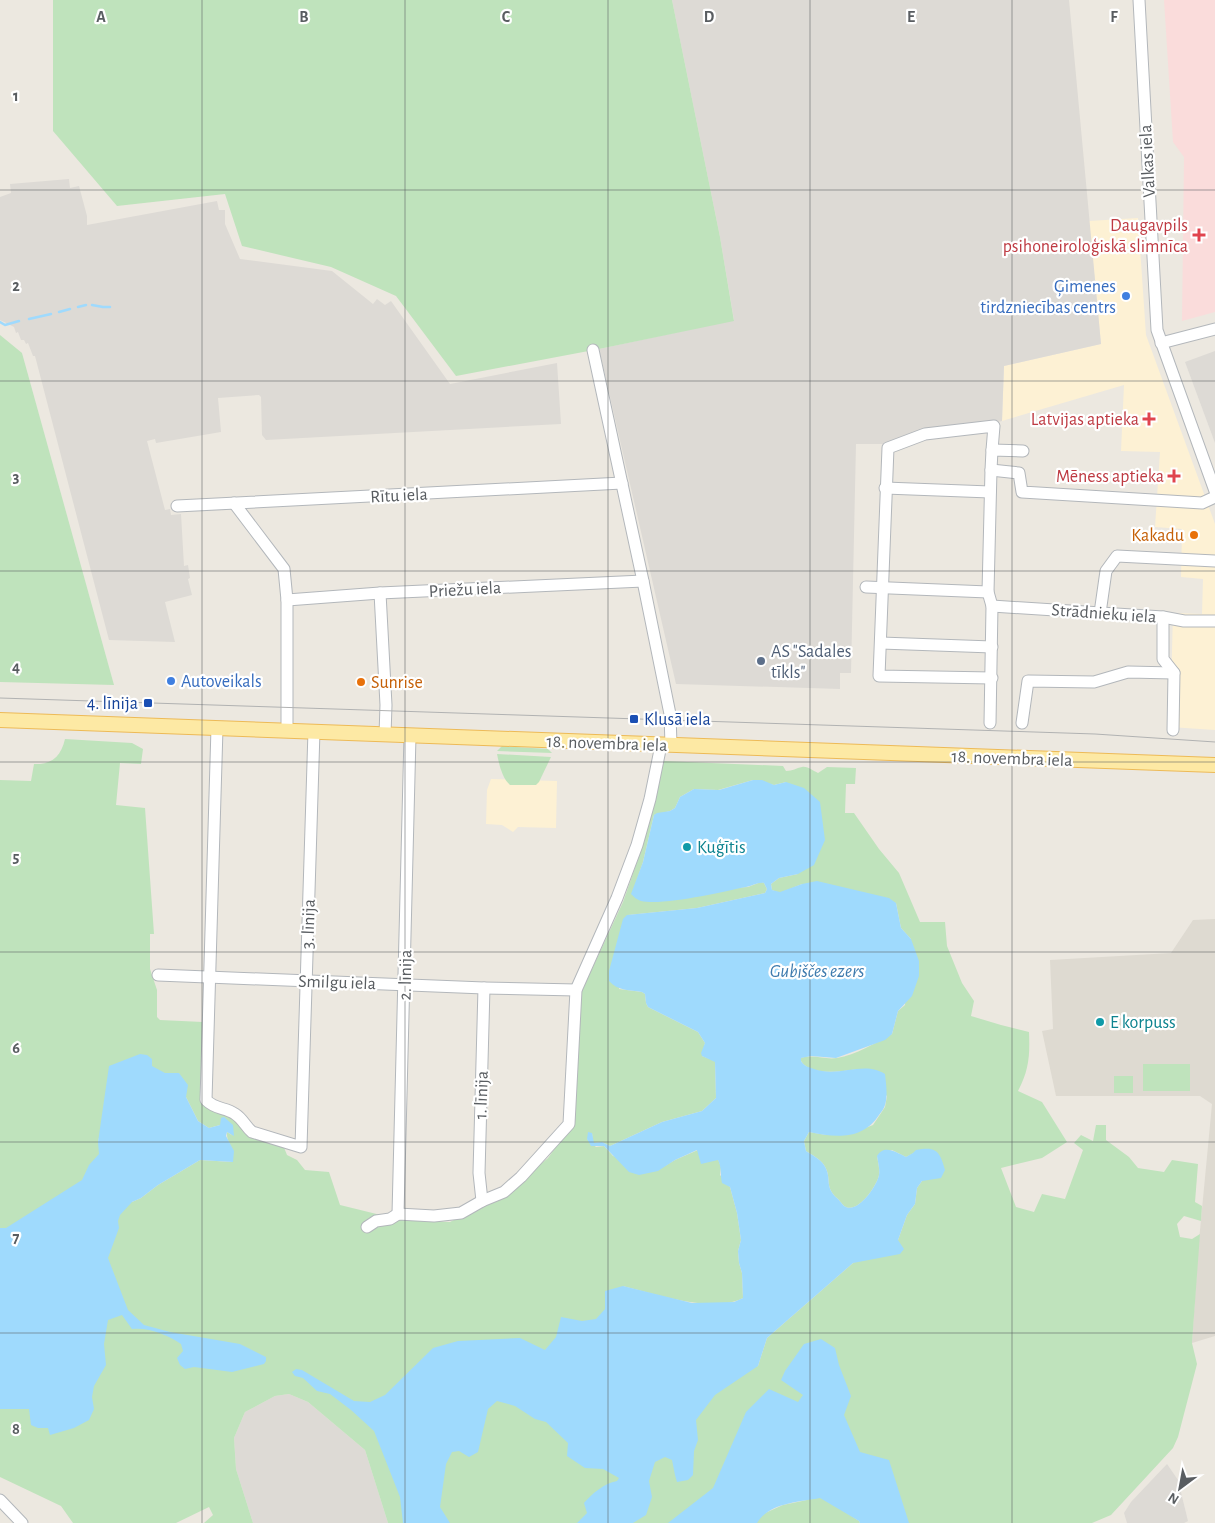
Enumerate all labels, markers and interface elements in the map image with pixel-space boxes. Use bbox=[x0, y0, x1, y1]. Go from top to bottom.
text: A bbox=[96, 9, 106, 25]
text: B bbox=[299, 9, 309, 25]
text: C bbox=[502, 9, 511, 25]
text: D bbox=[704, 9, 715, 25]
text: E bbox=[907, 9, 915, 25]
text: F bbox=[1110, 9, 1118, 25]
text: 1 bbox=[13, 88, 19, 104]
street label: Valkas iela bbox=[1137, 124, 1159, 198]
place label: Daugavpils psihoneiroloģiskā slimnīca bbox=[1003, 217, 1188, 256]
marker: Daugavpils psihoneiroloģiskā slimnīca bbox=[1192, 228, 1206, 242]
text: 2 bbox=[12, 278, 20, 294]
place label: Ģimenes tirdzniecības centrs bbox=[980, 278, 1116, 317]
marker: Ģimenes tirdzniecības centrs bbox=[1120, 290, 1132, 302]
place label: Latvijas aptieka bbox=[1031, 411, 1139, 429]
marker: Latvijas aptieka bbox=[1143, 413, 1155, 425]
place label: Mēness aptieka bbox=[1056, 468, 1164, 486]
text: 3 bbox=[13, 469, 20, 485]
marker: Mēness aptieka bbox=[1168, 470, 1180, 482]
street label: Rītu iela bbox=[370, 486, 428, 506]
place label: Kakadu bbox=[1131, 527, 1184, 545]
marker: Kakadu bbox=[1188, 529, 1200, 541]
street label: Priežu iela bbox=[428, 579, 502, 601]
street label: Strādnieku iela bbox=[1051, 601, 1157, 627]
place label: AS "Sadales tīkls" bbox=[771, 643, 851, 682]
marker: AS "Sadales tīkls" bbox=[755, 655, 767, 667]
text: 4 bbox=[12, 659, 20, 675]
place label: Autoveikals bbox=[181, 673, 262, 691]
place label: Sunrise bbox=[371, 674, 423, 692]
marker: Autoveikals bbox=[165, 675, 177, 687]
marker: Sunrise bbox=[355, 676, 367, 688]
place label: 4. līnija bbox=[87, 695, 138, 713]
marker: 4. līnija bbox=[142, 697, 154, 709]
place label: Klusā iela bbox=[644, 711, 711, 729]
marker: Klusā iela bbox=[628, 713, 640, 725]
street label: 18. novembra iela bbox=[546, 733, 668, 755]
street label: 18. novembra iela bbox=[951, 748, 1073, 770]
place label: Kuģītis bbox=[697, 839, 746, 857]
marker: Kuģītis bbox=[681, 841, 693, 853]
text: 5 bbox=[13, 849, 20, 865]
street label: 3. līnija bbox=[299, 899, 319, 949]
street label: 2. līnija bbox=[397, 949, 415, 1001]
water label: Gubiščes ezers bbox=[770, 962, 864, 981]
street label: Smilgu iela bbox=[298, 973, 376, 993]
place label: E korpuss bbox=[1110, 1014, 1176, 1032]
marker: E korpuss bbox=[1094, 1016, 1106, 1028]
text: 6 bbox=[12, 1040, 20, 1056]
street label: 1. līnija bbox=[472, 1070, 492, 1120]
text: 7 bbox=[13, 1230, 20, 1246]
text: 8 bbox=[12, 1421, 20, 1437]
north arrow bbox=[1155, 1463, 1205, 1513]
text: N bbox=[1166, 1490, 1181, 1507]

